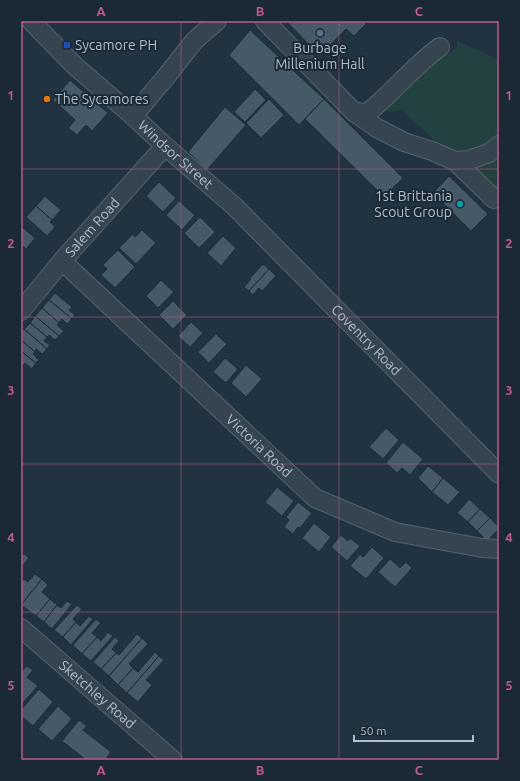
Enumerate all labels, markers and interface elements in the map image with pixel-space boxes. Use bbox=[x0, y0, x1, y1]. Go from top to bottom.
text: A bbox=[96, 4, 106, 18]
text: B bbox=[256, 4, 265, 18]
text: C bbox=[415, 4, 424, 18]
marker: Burbage Millenium Hall bbox=[315, 28, 325, 38]
place label: Sycamore PH bbox=[75, 37, 157, 53]
marker: Sycamore PH bbox=[62, 40, 72, 50]
place label: Burbage Millenium Hall bbox=[275, 40, 365, 72]
text: 1 bbox=[7, 88, 15, 102]
text: 1 bbox=[505, 88, 513, 102]
place label: The Sycamores bbox=[55, 91, 149, 107]
marker: The Sycamores bbox=[42, 94, 52, 104]
street label: Windsor Street bbox=[135, 117, 217, 192]
place label: 1st Brittania Scout Group bbox=[374, 188, 452, 220]
street label: Salem Road bbox=[62, 194, 123, 260]
marker: 1st Brittania Scout Group bbox=[455, 199, 465, 209]
text: 2 bbox=[7, 236, 15, 250]
text: 2 bbox=[505, 236, 513, 250]
street label: Coventry Road bbox=[328, 301, 405, 378]
text: 3 bbox=[7, 383, 15, 397]
text: 3 bbox=[505, 383, 513, 397]
street label: Victoria Road bbox=[223, 411, 295, 480]
text: 4 bbox=[7, 530, 15, 544]
text: 4 bbox=[505, 530, 513, 544]
street label: Sketchley Road bbox=[56, 657, 139, 732]
text: 5 bbox=[7, 678, 15, 692]
text: 5 bbox=[505, 678, 513, 692]
scale bar bbox=[354, 717, 473, 743]
text: 50 m bbox=[360, 724, 387, 737]
text: A bbox=[96, 763, 106, 777]
text: B bbox=[256, 763, 265, 777]
text: C bbox=[415, 763, 424, 777]

